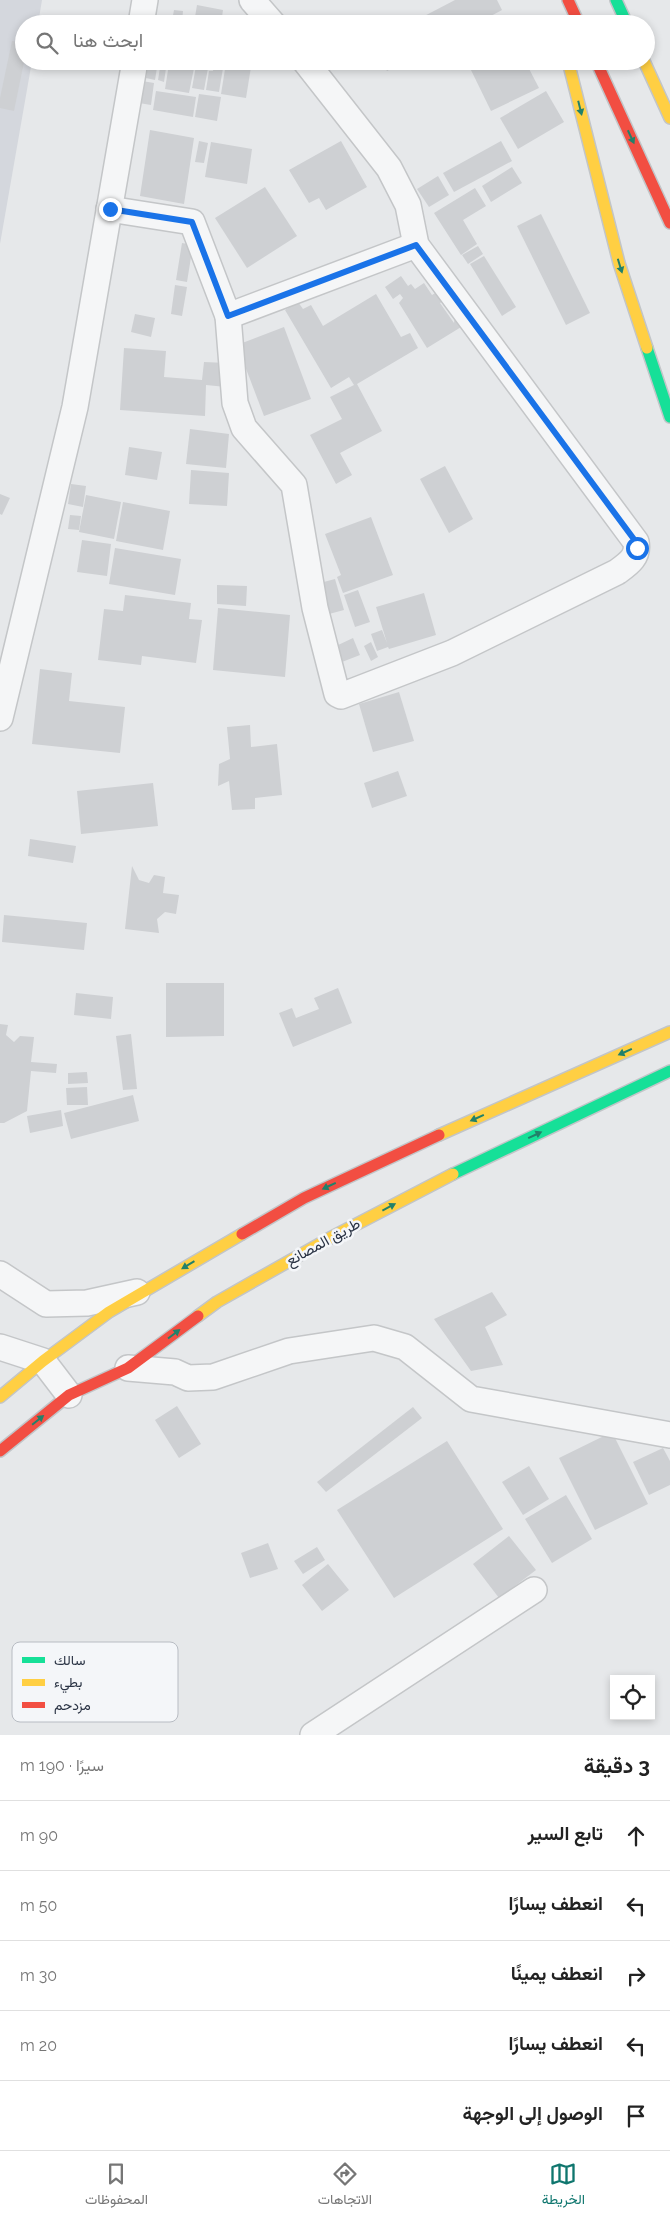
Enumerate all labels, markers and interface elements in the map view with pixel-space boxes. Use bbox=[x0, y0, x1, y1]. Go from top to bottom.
search box bbox=[15, 15, 655, 70]
icon: search bbox=[33, 29, 61, 57]
text: ابحث هنا bbox=[73, 29, 143, 51]
one-way arrow bbox=[576, 101, 584, 116]
one-way arrow bbox=[627, 130, 635, 144]
route end bbox=[99, 198, 122, 221]
one-way arrow bbox=[617, 258, 625, 273]
route start bbox=[626, 537, 649, 560]
one-way arrow bbox=[618, 1048, 632, 1056]
one-way arrow bbox=[470, 1114, 484, 1122]
one-way arrow bbox=[528, 1131, 542, 1139]
one-way arrow bbox=[322, 1182, 337, 1190]
one-way arrow bbox=[382, 1203, 396, 1211]
street label: طريق المصانع bbox=[283, 1214, 364, 1272]
one-way arrow bbox=[181, 1260, 194, 1269]
one-way arrow bbox=[167, 1329, 181, 1339]
one-way arrow bbox=[31, 1415, 44, 1426]
legend bbox=[12, 1642, 178, 1722]
text: سالك bbox=[54, 1652, 85, 1668]
text: بطيء bbox=[54, 1674, 82, 1694]
map controls bbox=[610, 1675, 655, 1720]
button: locate bbox=[610, 1675, 655, 1720]
text: مزدحم bbox=[54, 1697, 91, 1714]
text: 3 دقيقة bbox=[584, 1753, 650, 1778]
text: سيرًا · 190 m bbox=[20, 1756, 104, 1775]
text: تابع السير bbox=[528, 1822, 603, 1844]
icon: ahead bbox=[622, 1822, 650, 1850]
text: 90 m bbox=[20, 1826, 58, 1845]
text: انعطف يسارًا bbox=[509, 1892, 603, 1914]
icon: left bbox=[622, 1892, 650, 1920]
text: 50 m bbox=[20, 1896, 57, 1915]
text: انعطف يمينًا bbox=[511, 1962, 603, 1984]
icon: right bbox=[622, 1962, 650, 1990]
text: 30 m bbox=[20, 1966, 57, 1985]
text: انعطف يسارًا bbox=[509, 2032, 603, 2054]
icon: left bbox=[622, 2032, 650, 2060]
text: 20 m bbox=[20, 2036, 57, 2055]
text: الوصول إلى الوجهة bbox=[463, 2102, 603, 2124]
icon: arrive bbox=[622, 2102, 650, 2130]
tab: المحفوظات bbox=[85, 2160, 148, 2212]
tab: الاتجاهات bbox=[318, 2160, 372, 2212]
tab: الخريطة bbox=[542, 2160, 585, 2212]

